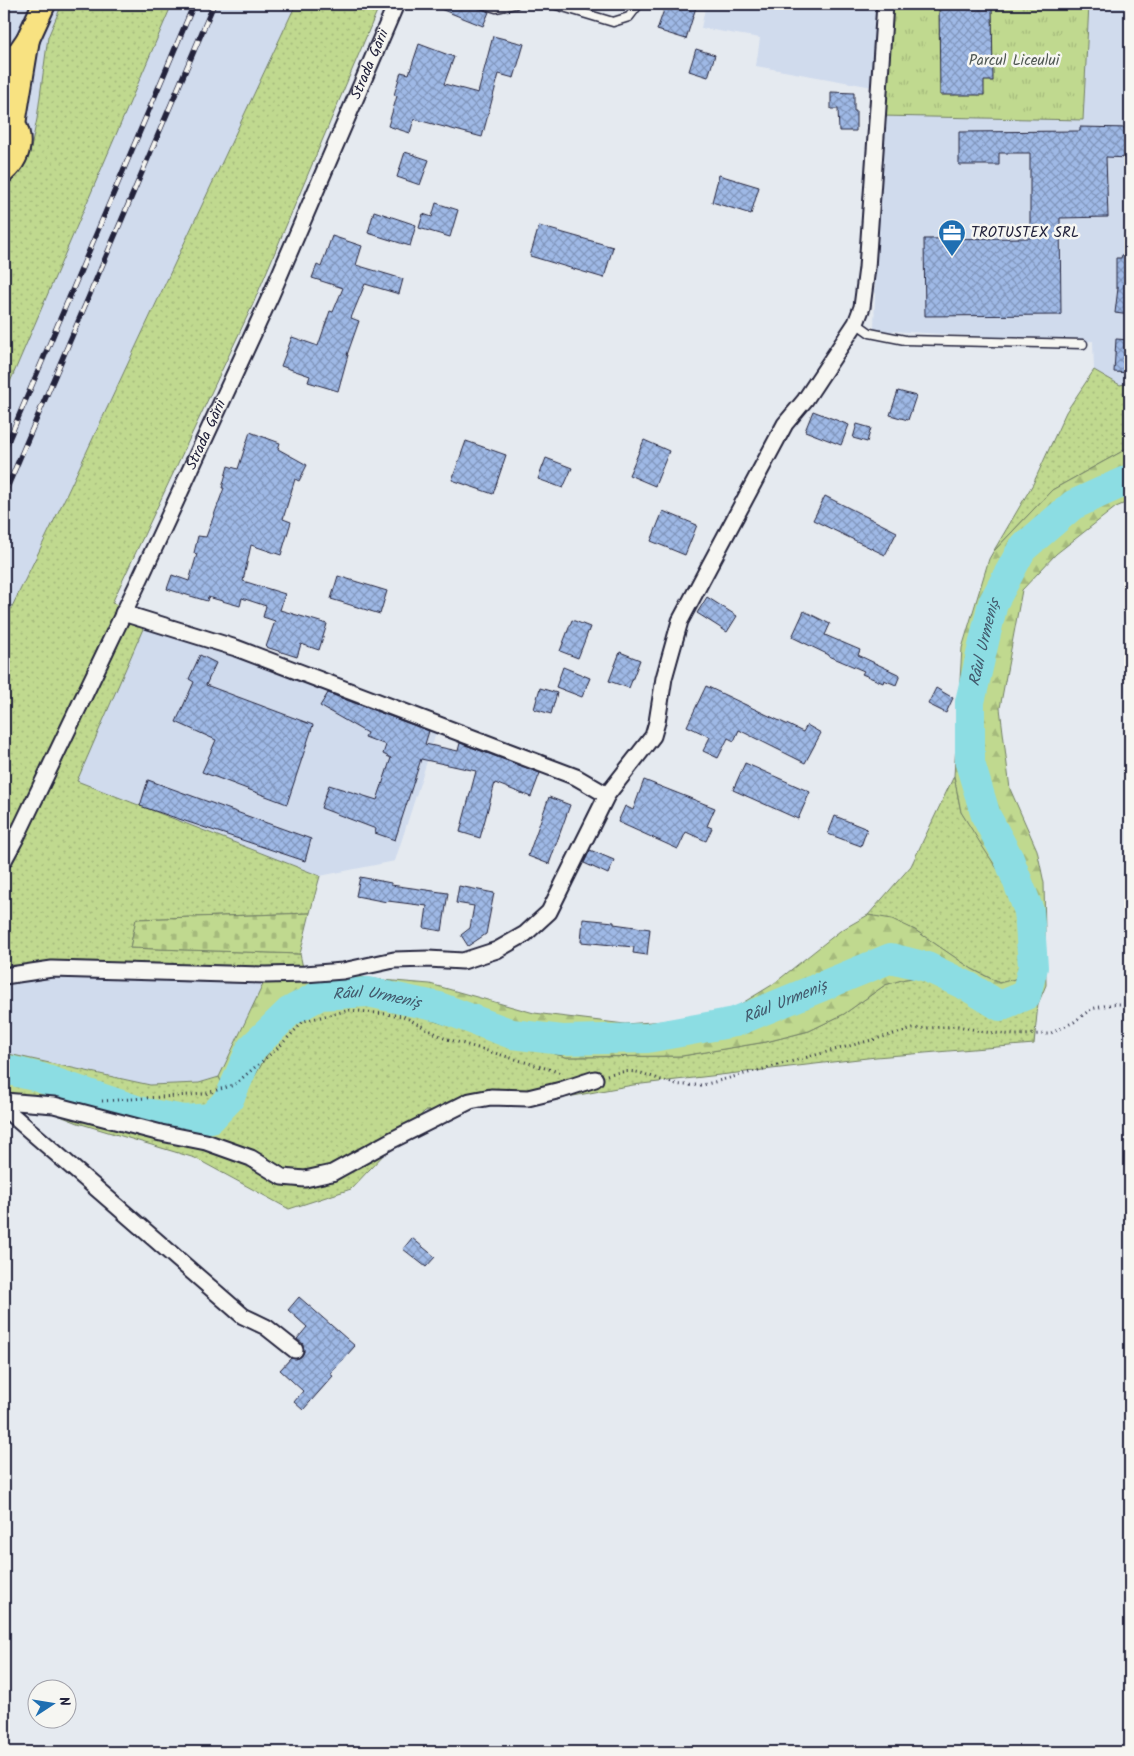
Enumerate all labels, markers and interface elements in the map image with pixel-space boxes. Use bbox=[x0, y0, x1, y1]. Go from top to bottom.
street label: Strada Gării bbox=[344, 24, 396, 103]
park label: Parcul Liceului bbox=[969, 49, 1061, 73]
office icon: TROTUSTEX SRL bbox=[937, 218, 967, 257]
place label: TROTUSTEX SRL bbox=[971, 221, 1079, 245]
street label: Strada Gării bbox=[180, 395, 234, 474]
water label: Râul Urmeniș bbox=[962, 592, 1007, 688]
water label: Râul Urmeniș bbox=[739, 972, 833, 1030]
water label: Râul Urmeniș bbox=[332, 980, 425, 1016]
north arrow bbox=[28, 1678, 78, 1728]
text: N bbox=[52, 1695, 75, 1708]

